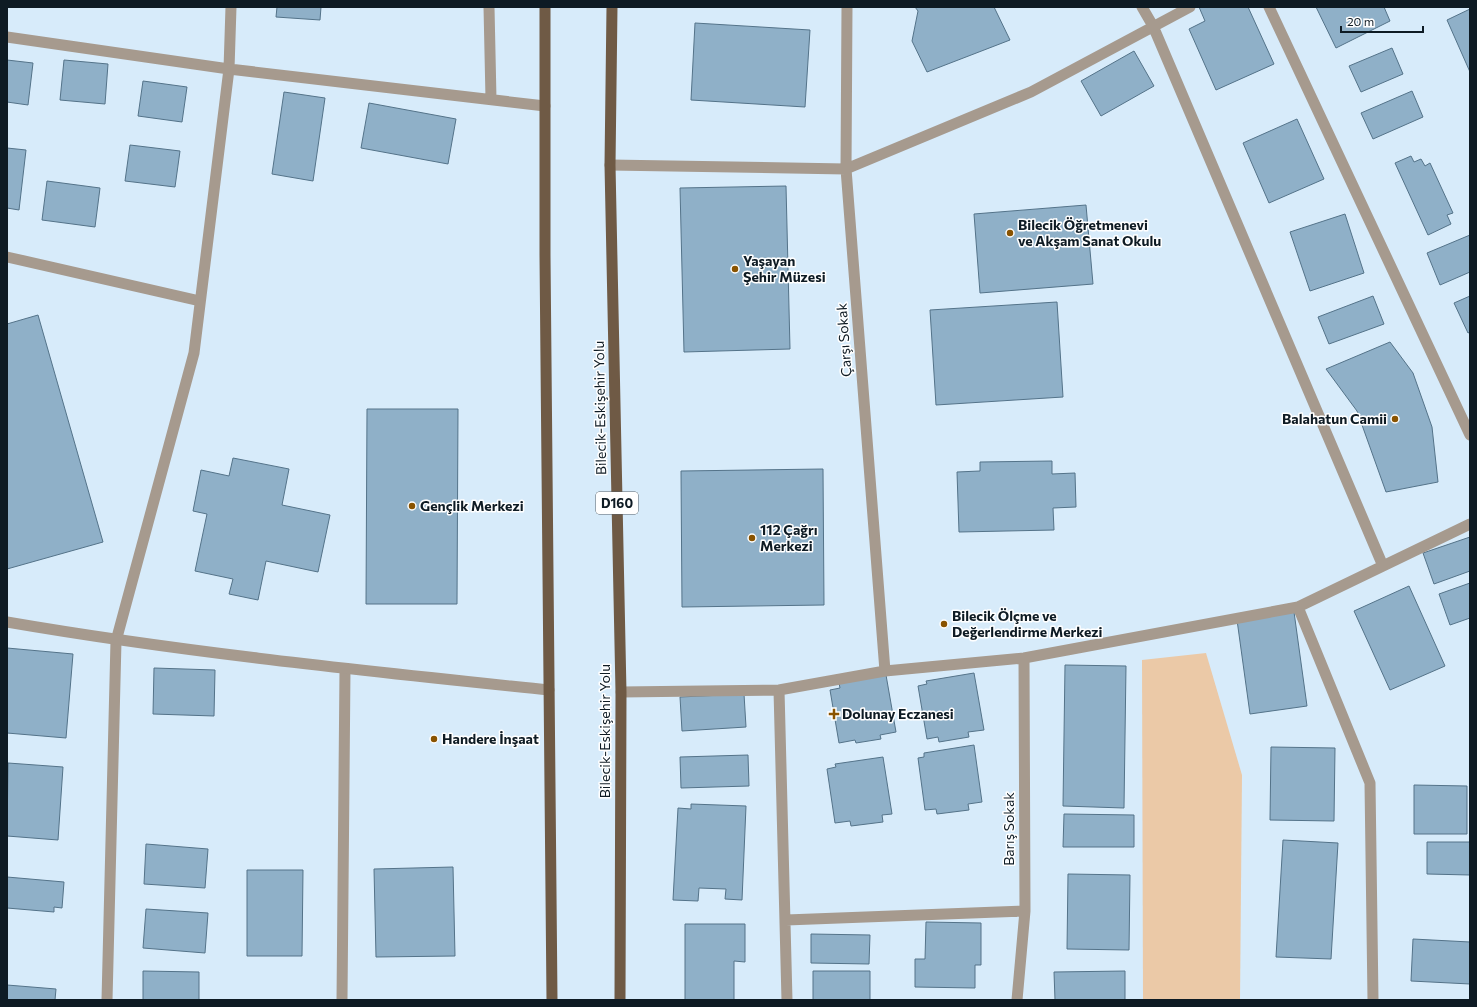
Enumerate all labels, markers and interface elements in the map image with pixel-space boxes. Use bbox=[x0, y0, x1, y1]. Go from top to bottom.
scale bar bbox=[1341, 8, 1423, 34]
text: 20 m bbox=[1347, 14, 1374, 28]
place label: Bilecik Öğretmenevi ve Akşam Sanat Okulu bbox=[1018, 216, 1161, 249]
marker: Bilecik Öğretmenevi ve Akşam Sanat Okulu bbox=[1005, 228, 1015, 238]
place label: Yaşayan Şehir Müzesi bbox=[743, 252, 826, 285]
marker: Yaşayan Şehir Müzesi bbox=[730, 264, 740, 274]
street label: Çarşı Sokak bbox=[832, 302, 855, 378]
street label: Bilecik-Eskişehir Yolu bbox=[590, 341, 609, 475]
place label: Balahatun Camii bbox=[1282, 410, 1387, 427]
marker: Balahatun Camii bbox=[1390, 414, 1400, 424]
road number: D160 bbox=[596, 492, 638, 514]
place label: Gençlik Merkezi bbox=[420, 497, 524, 514]
marker: Gençlik Merkezi bbox=[407, 501, 417, 511]
place label: 112 Çağrı Merkezi bbox=[760, 521, 818, 554]
marker: 112 Çağrı Merkezi bbox=[747, 533, 757, 543]
place label: Bilecik Ölçme ve Değerlendirme Merkezi bbox=[952, 607, 1103, 640]
marker: Bilecik Ölçme ve Değerlendirme Merkezi bbox=[939, 619, 949, 629]
street label: Bilecik-Eskişehir Yolu bbox=[596, 664, 613, 798]
place label: Dolunay Eczanesi bbox=[842, 705, 954, 722]
marker: Dolunay Eczanesi bbox=[829, 709, 839, 719]
place label: Handere İnşaat bbox=[442, 730, 539, 747]
marker: Handere İnşaat bbox=[429, 734, 439, 744]
street label: Barış Sokak bbox=[1000, 792, 1017, 866]

